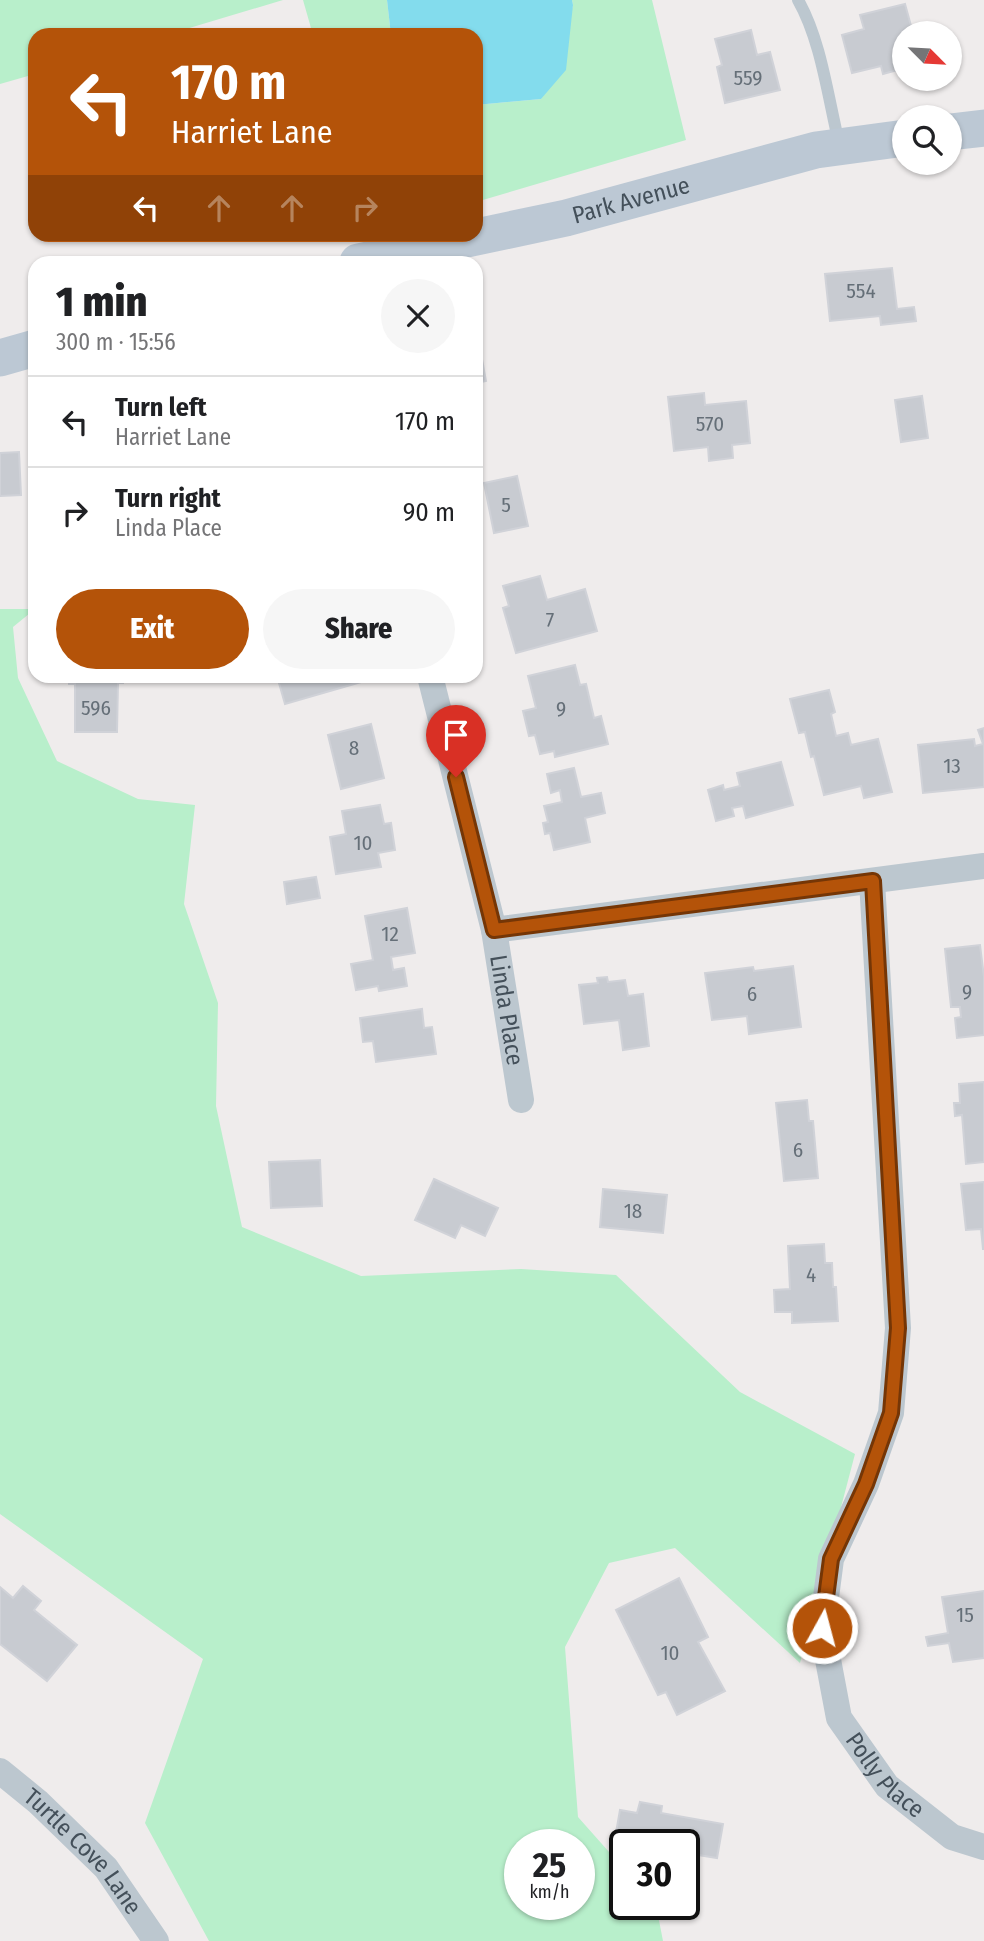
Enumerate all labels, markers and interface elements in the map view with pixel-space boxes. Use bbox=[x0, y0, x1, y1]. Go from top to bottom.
north arrow bbox=[892, 21, 962, 91]
map controls bbox=[892, 21, 962, 175]
text: 170 m bbox=[171, 53, 287, 112]
icon: left bbox=[56, 56, 147, 147]
house number: 559 bbox=[733, 65, 763, 91]
button: search bbox=[892, 105, 962, 175]
text: Harriet Lane bbox=[171, 113, 333, 151]
street label: Park Avenue bbox=[569, 171, 693, 230]
icon: left bbox=[127, 189, 165, 227]
icon: ahead bbox=[200, 189, 238, 227]
icon: ahead bbox=[273, 189, 311, 227]
icon: right bbox=[346, 189, 384, 227]
text: 1 min bbox=[56, 277, 147, 327]
house number: 554 bbox=[846, 278, 876, 304]
button: close bbox=[381, 279, 455, 353]
text: 300 m · 15:56 bbox=[56, 328, 176, 356]
text: Turn left bbox=[115, 392, 207, 423]
icon: left bbox=[56, 403, 94, 441]
text: 170 m bbox=[395, 406, 455, 437]
house number: 570 bbox=[696, 411, 724, 437]
text: Harriet Lane bbox=[115, 423, 231, 451]
text: Turn right bbox=[115, 483, 221, 514]
house number: 5 bbox=[501, 492, 511, 518]
icon: right bbox=[56, 494, 94, 532]
text: 90 m bbox=[403, 497, 455, 528]
text: Linda Place bbox=[115, 514, 222, 542]
button: Exit bbox=[56, 589, 249, 669]
button: Share bbox=[263, 589, 455, 669]
house number: 7 bbox=[546, 607, 554, 633]
house number: 596 bbox=[81, 695, 111, 721]
house number: 9 bbox=[556, 696, 566, 722]
pin bbox=[426, 705, 486, 777]
icon: arrive bbox=[437, 716, 475, 754]
house number: 8 bbox=[349, 735, 359, 761]
house number: 13 bbox=[943, 753, 961, 779]
house number: 10 bbox=[353, 830, 373, 856]
house number: 12 bbox=[381, 921, 399, 947]
street label: Linda Place bbox=[484, 953, 529, 1067]
house number: 9 bbox=[962, 979, 972, 1005]
house number: 6 bbox=[747, 981, 757, 1007]
house number: 6 bbox=[793, 1137, 803, 1163]
house number: 18 bbox=[624, 1198, 642, 1224]
house number: 4 bbox=[806, 1262, 816, 1288]
position arrow bbox=[785, 1591, 859, 1665]
house number: 15 bbox=[956, 1602, 974, 1628]
house number: 10 bbox=[660, 1640, 680, 1666]
street label: Polly Place bbox=[840, 1727, 930, 1824]
street label: Turtle Cove Lane bbox=[18, 1782, 147, 1920]
speed limit sign: 30 bbox=[609, 1829, 700, 1920]
text: 25 bbox=[533, 1844, 566, 1886]
text: km/h bbox=[529, 1881, 570, 1903]

